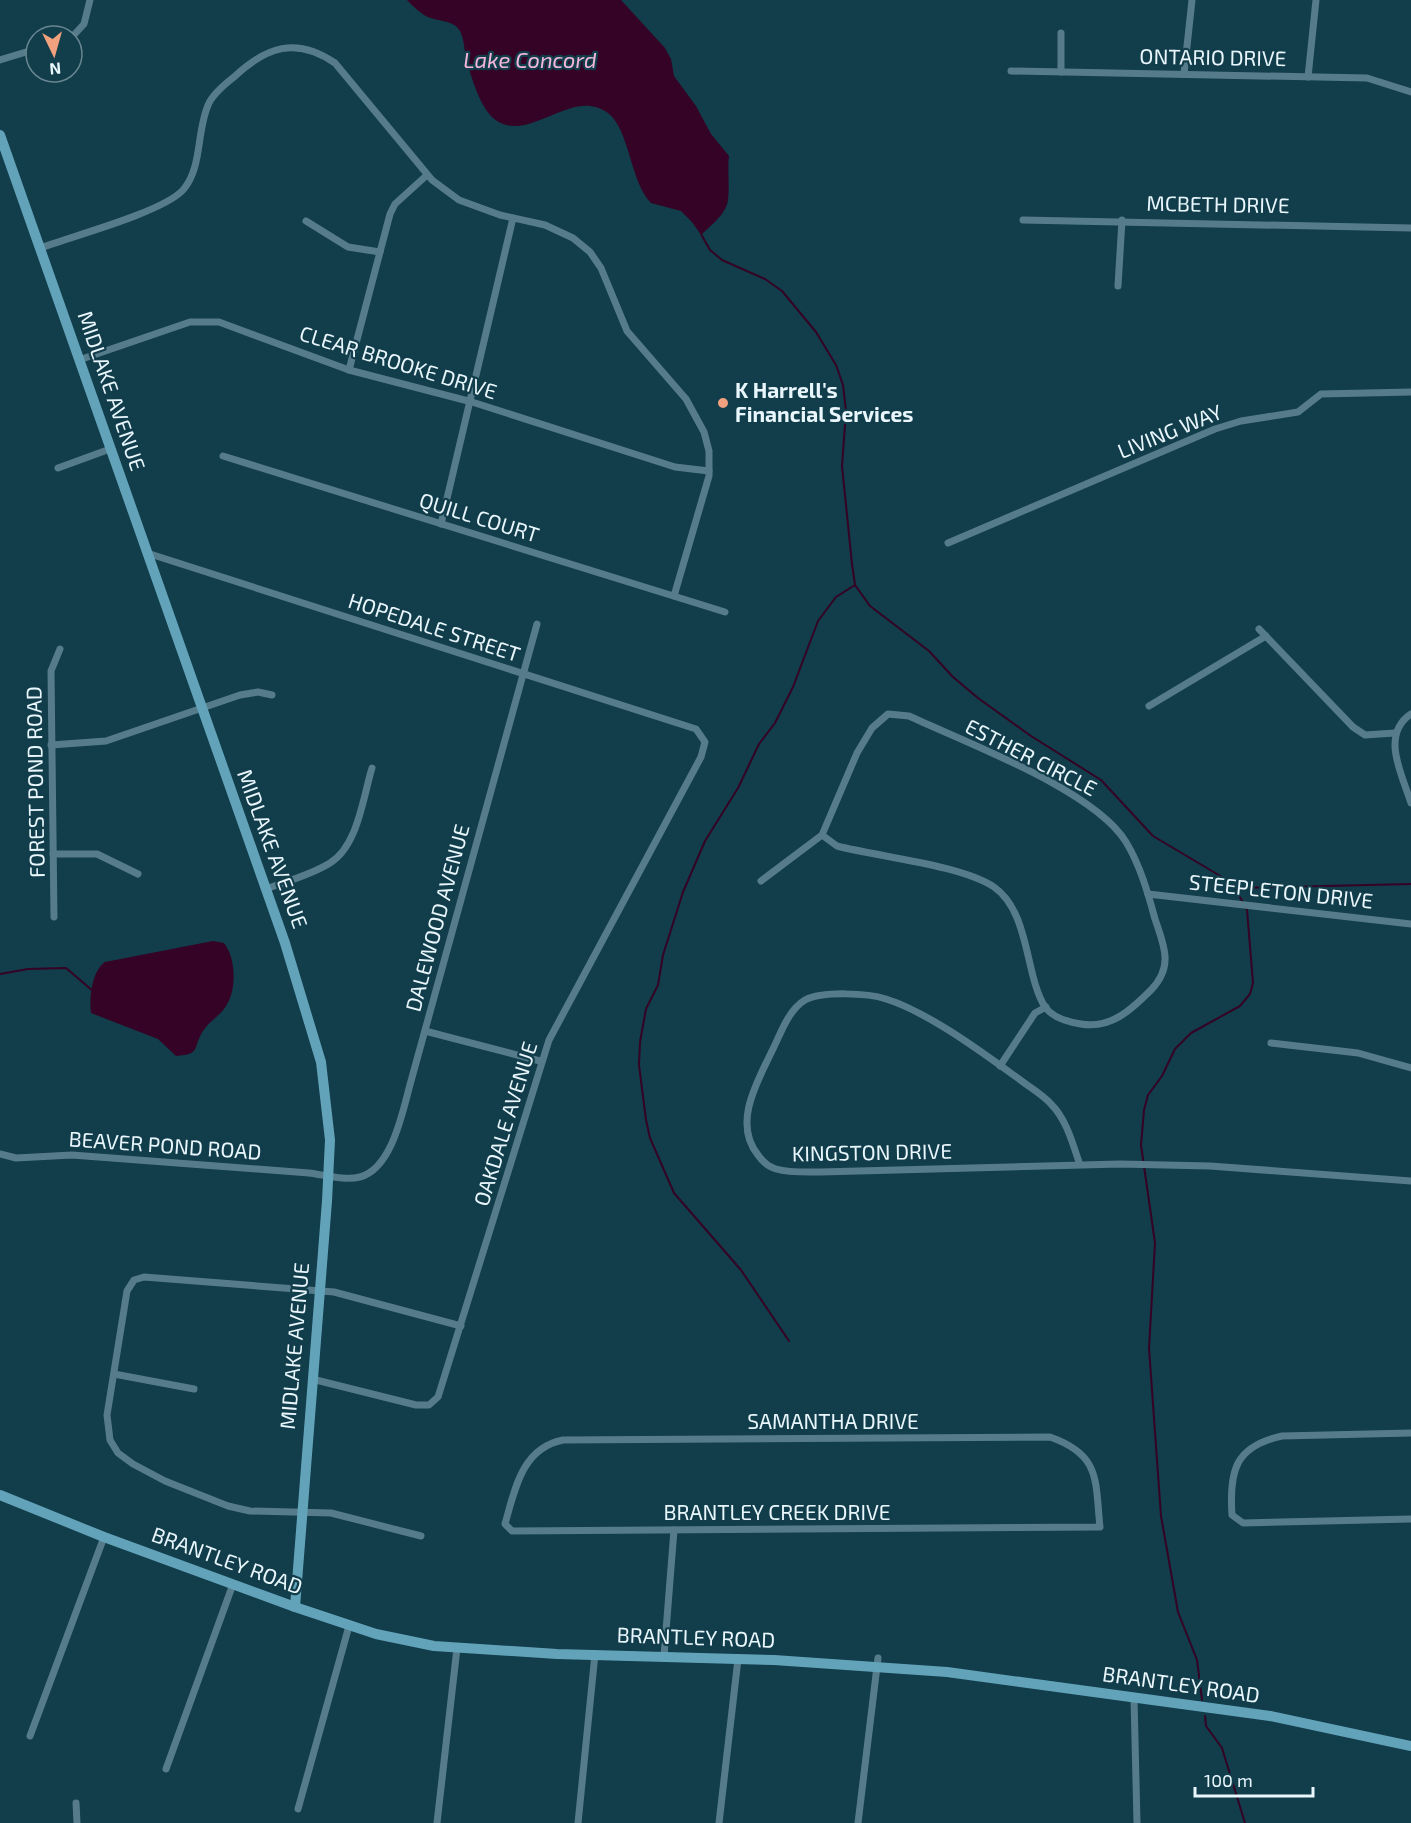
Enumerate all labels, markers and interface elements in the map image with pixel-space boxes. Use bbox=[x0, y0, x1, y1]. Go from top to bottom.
north arrow bbox=[24, 24, 84, 84]
street label: ONTARIO DRIVE bbox=[1139, 43, 1287, 70]
water label: Lake Concord bbox=[463, 46, 597, 72]
text: N bbox=[49, 59, 62, 79]
street label: MCBETH DRIVE bbox=[1146, 190, 1290, 217]
street label: MIDLAKE AVENUE bbox=[73, 307, 151, 474]
street label: CLEAR BROOKE DRIVE bbox=[297, 320, 500, 403]
place label: K Harrell's Financial Services bbox=[735, 377, 913, 426]
marker: K Harrell's Financial Services bbox=[716, 396, 730, 410]
street label: LIVING WAY bbox=[1114, 398, 1225, 463]
street label: QUILL COURT bbox=[416, 486, 542, 548]
street label: HOPEDALE STREET bbox=[345, 587, 523, 666]
street label: FOREST POND ROAD bbox=[20, 686, 49, 878]
street label: ESTHER CIRCLE bbox=[962, 713, 1102, 801]
street label: MIDLAKE AVENUE bbox=[233, 766, 314, 931]
street label: DALEWOOD AVENUE bbox=[399, 821, 474, 1014]
street label: STEEPLETON DRIVE bbox=[1188, 868, 1374, 913]
street label: OAKDALE AVENUE bbox=[468, 1038, 541, 1209]
street label: BEAVER POND ROAD bbox=[68, 1125, 262, 1164]
street label: KINGSTON DRIVE bbox=[792, 1138, 952, 1165]
street label: MIDLAKE AVENUE bbox=[274, 1261, 313, 1430]
street label: SAMANTHA DRIVE bbox=[747, 1408, 919, 1433]
street label: BRANTLEY CREEK DRIVE bbox=[663, 1499, 891, 1524]
street label: BRANTLEY ROAD bbox=[149, 1521, 306, 1598]
street label: BRANTLEY ROAD bbox=[616, 1621, 776, 1652]
street label: BRANTLEY ROAD bbox=[1101, 1660, 1261, 1707]
scale bar bbox=[1195, 1760, 1314, 1798]
text: 100 m bbox=[1204, 1769, 1253, 1791]

